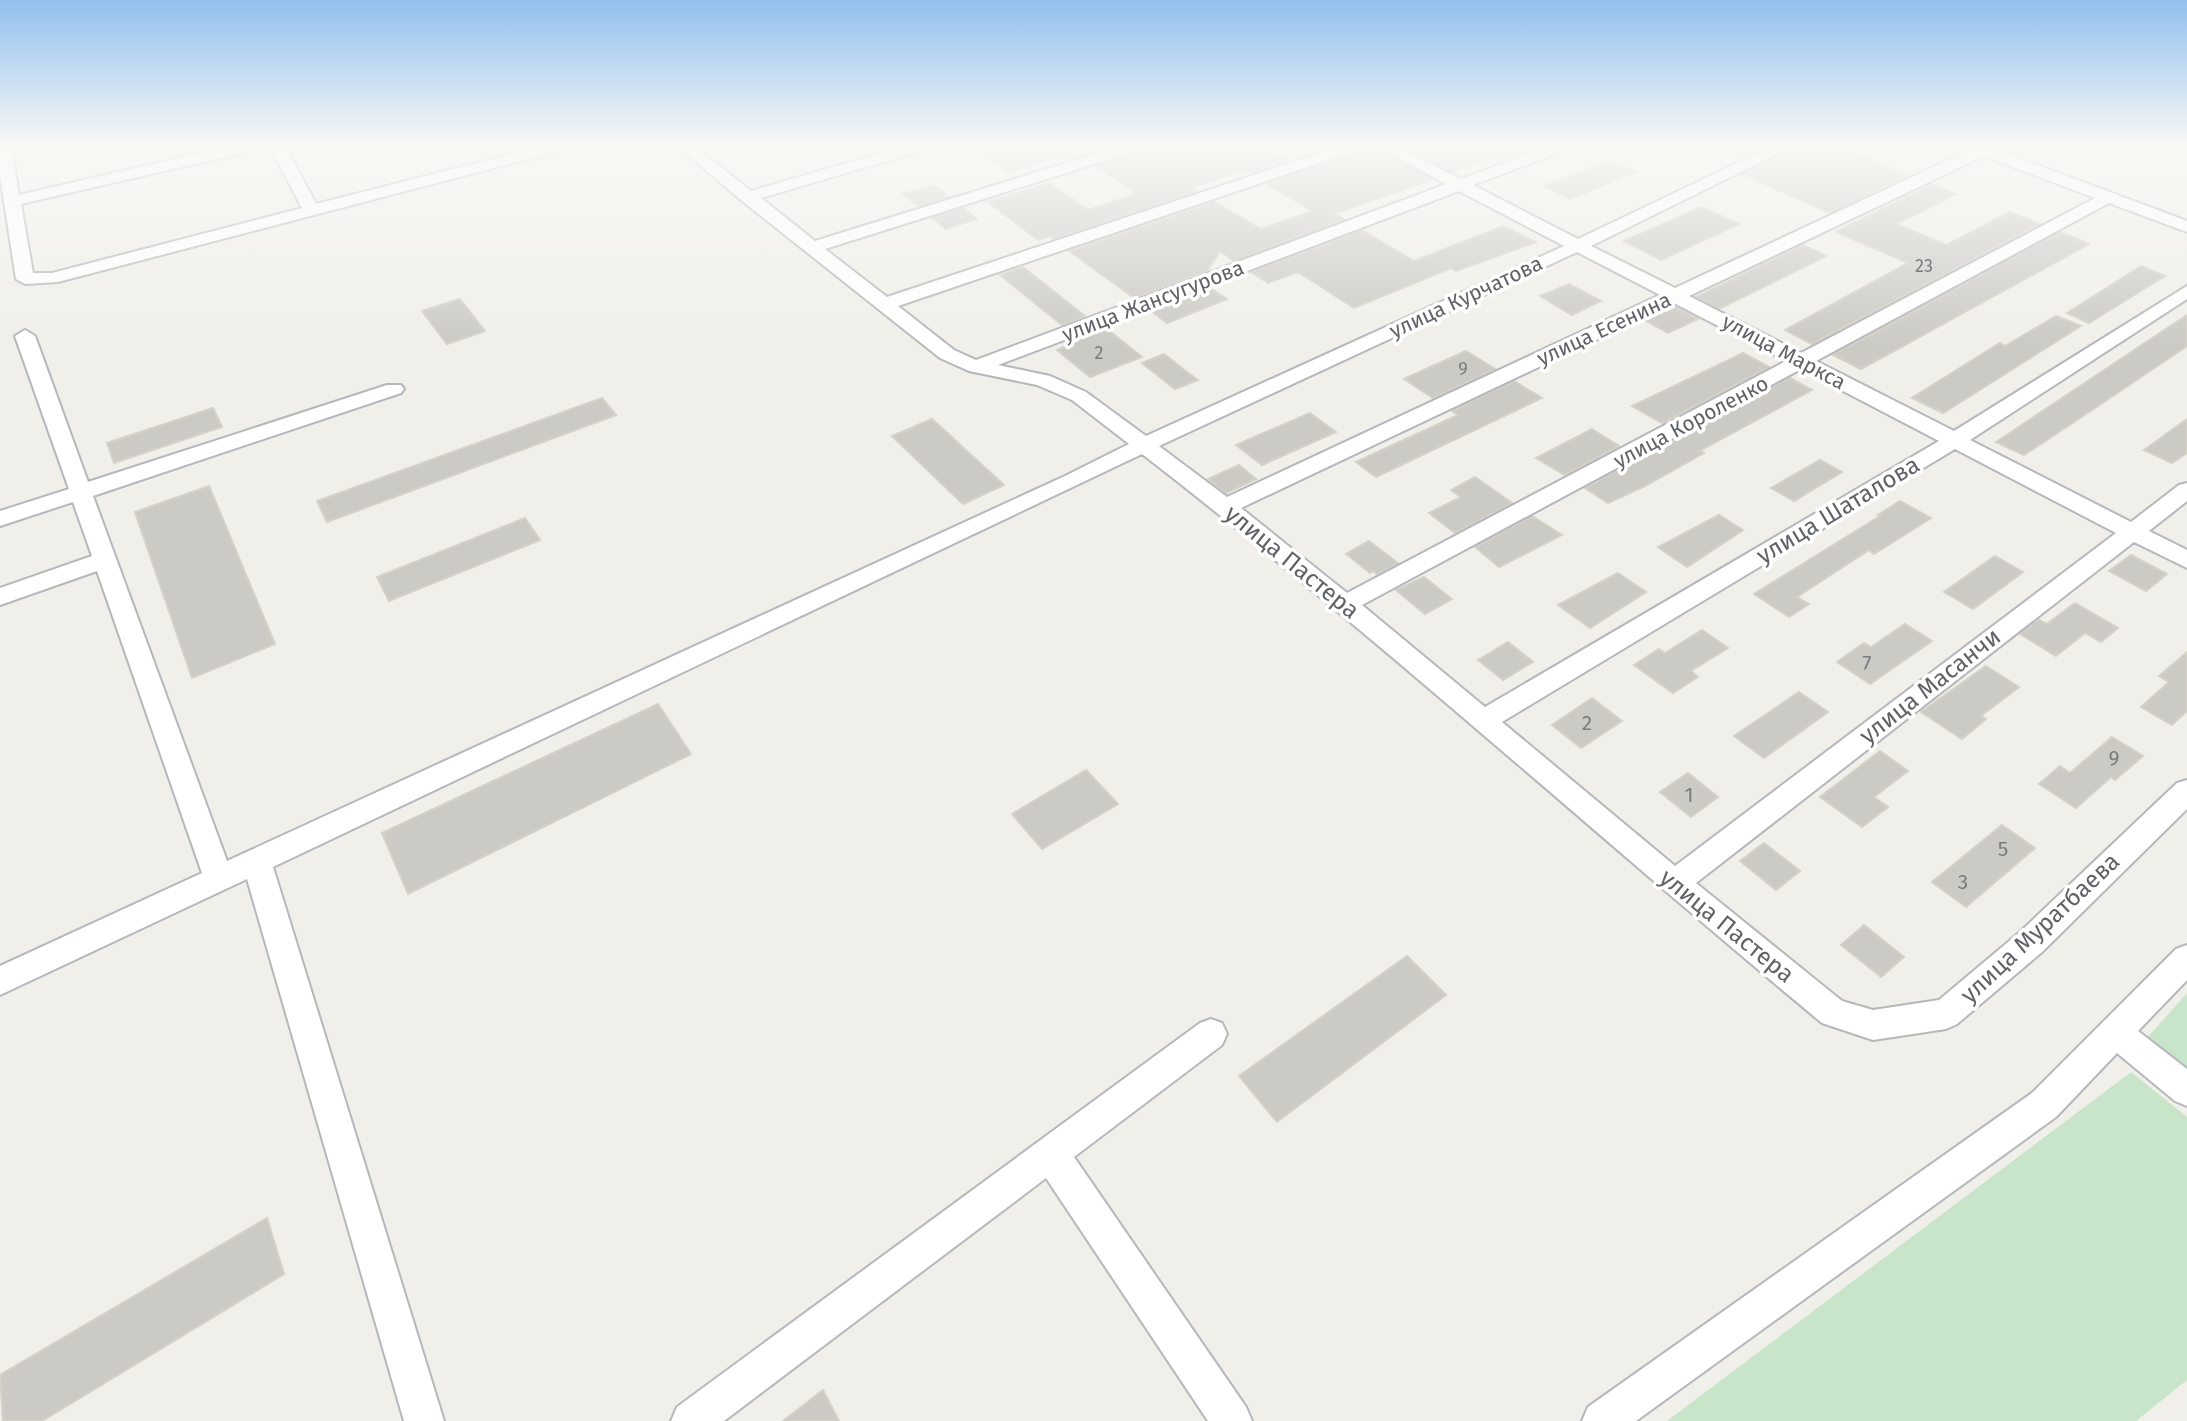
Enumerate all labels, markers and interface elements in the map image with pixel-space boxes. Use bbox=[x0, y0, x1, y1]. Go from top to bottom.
street label: улица Курчатова bbox=[1385, 250, 1547, 344]
street label: улица Жансугурова bbox=[1058, 254, 1248, 348]
house number: 23 bbox=[1915, 255, 1933, 277]
street label: улица Есенина bbox=[1533, 287, 1675, 371]
street label: улица Маркса bbox=[1718, 309, 1850, 395]
house number: 2 bbox=[1095, 342, 1104, 364]
house number: 9 bbox=[1458, 358, 1468, 380]
street label: улица Короленко bbox=[1609, 370, 1773, 474]
street label: улица Шаталова bbox=[1751, 450, 1925, 570]
street label: улица Пастера bbox=[1219, 499, 1365, 625]
street label: улица Масанчи bbox=[1854, 622, 2006, 750]
house number: 7 bbox=[1862, 650, 1872, 676]
house number: 2 bbox=[1582, 710, 1592, 736]
house number: 9 bbox=[2108, 745, 2120, 771]
house number: 1 bbox=[1684, 782, 1694, 808]
house number: 5 bbox=[1998, 836, 2008, 862]
street label: улица Муратбаева bbox=[1955, 847, 2125, 1009]
street label: улица Пастера bbox=[1654, 863, 1800, 989]
house number: 3 bbox=[1958, 869, 1968, 895]

